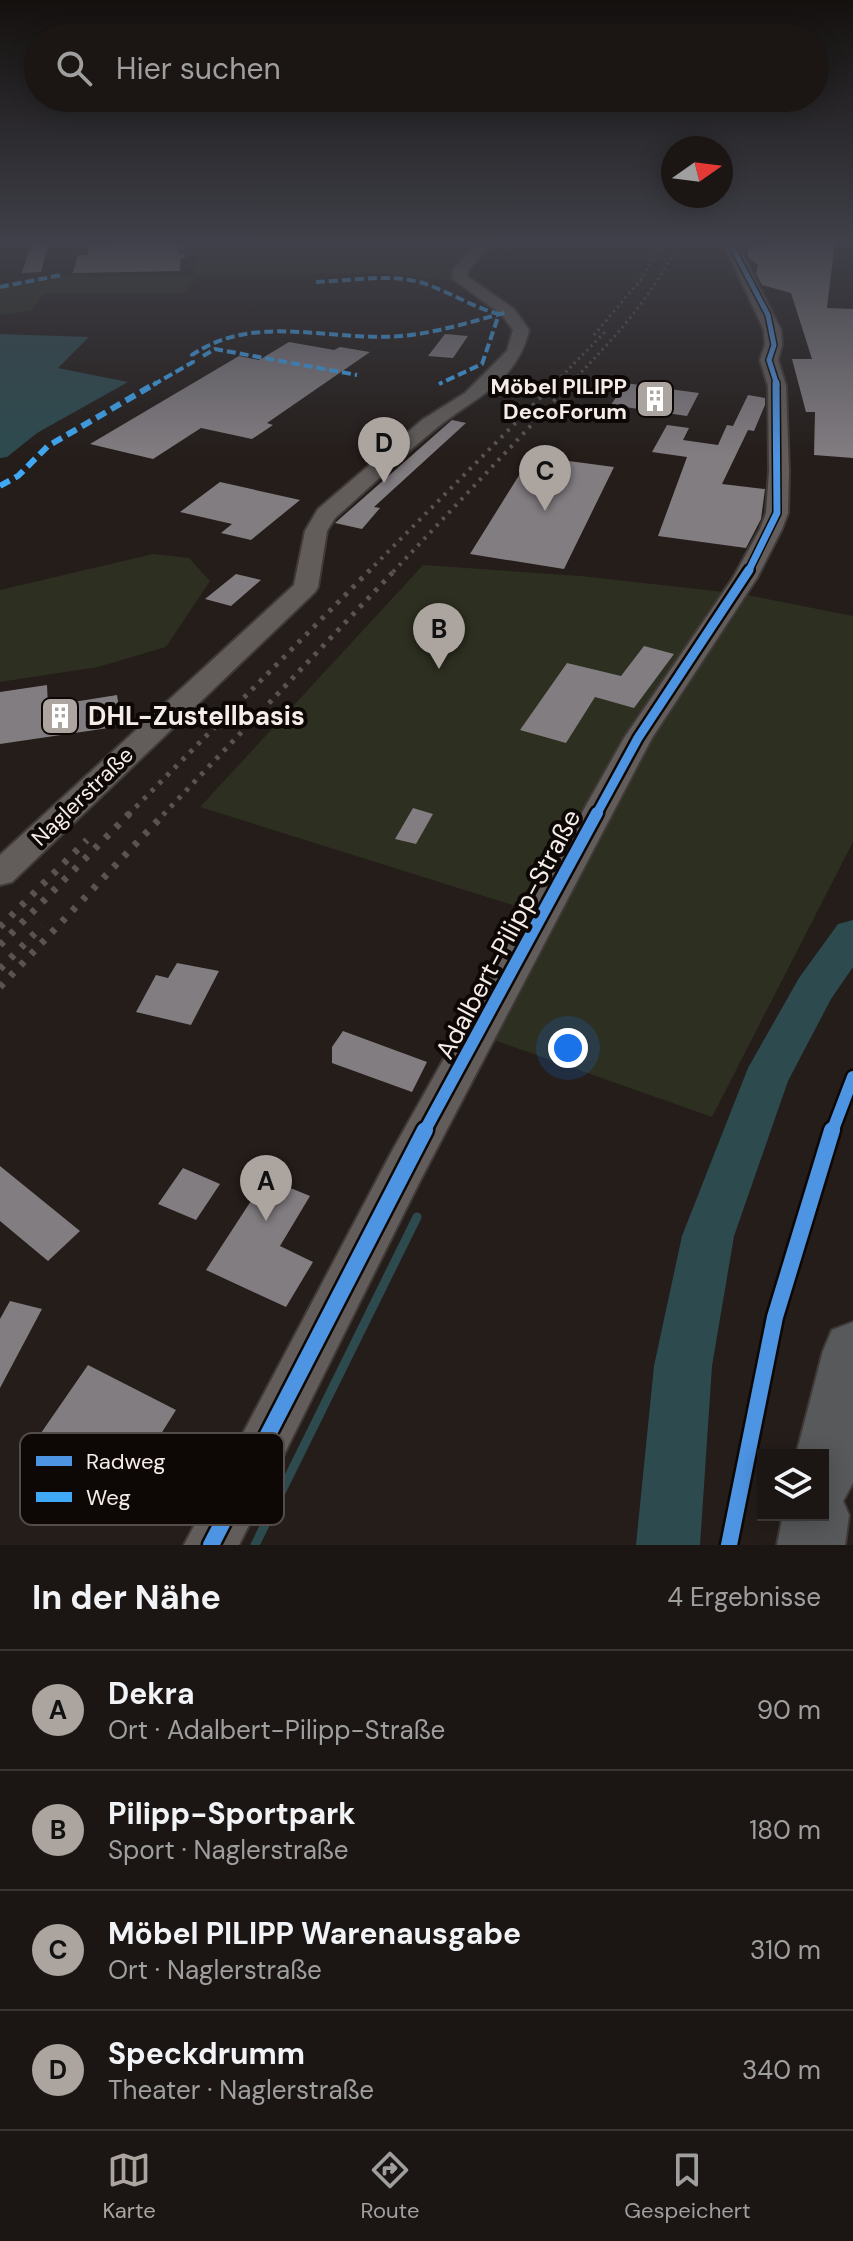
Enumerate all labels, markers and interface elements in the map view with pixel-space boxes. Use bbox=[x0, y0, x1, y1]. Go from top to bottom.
search box bbox=[24, 24, 829, 112]
icon: search bbox=[52, 46, 96, 90]
text: Hier suchen bbox=[116, 49, 281, 88]
north arrow bbox=[661, 136, 733, 208]
place label: Möbel PILIPP DecoForum bbox=[491, 372, 627, 426]
building icon: Möbel PILIPP DecoForum bbox=[634, 378, 676, 420]
pin: D bbox=[358, 417, 410, 483]
pin: C bbox=[519, 445, 571, 511]
pin: B bbox=[413, 603, 465, 669]
building icon: DHL-Zustellbasis bbox=[39, 695, 81, 737]
place label: DHL-Zustellbasis bbox=[88, 699, 305, 733]
street label: Naglerstraße bbox=[25, 740, 140, 852]
street label: Adalbert-Pilipp-Straße bbox=[428, 803, 588, 1065]
your location bbox=[548, 1028, 588, 1068]
pin: A bbox=[240, 1155, 292, 1221]
legend bbox=[20, 1433, 284, 1525]
text: Radweg bbox=[86, 1447, 166, 1476]
map controls bbox=[757, 1449, 829, 1521]
button: layers bbox=[757, 1449, 829, 1521]
text: Weg bbox=[86, 1483, 131, 1512]
text: In der Nähe bbox=[32, 1575, 221, 1620]
text: 4 Ergebnisse bbox=[667, 1580, 821, 1614]
text: Dekra bbox=[108, 1674, 194, 1713]
text: A bbox=[49, 1693, 67, 1727]
text: 90 m bbox=[757, 1693, 821, 1727]
text: Ort · Adalbert-Pilipp-Straße bbox=[108, 1713, 445, 1747]
text: Pilipp-Sportpark bbox=[108, 1794, 356, 1833]
text: B bbox=[50, 1813, 66, 1847]
text: 180 m bbox=[749, 1813, 821, 1847]
text: Sport · Naglerstraße bbox=[108, 1833, 348, 1867]
text: Möbel PILIPP Warenausgabe bbox=[108, 1914, 521, 1953]
text: C bbox=[48, 1933, 68, 1967]
text: 310 m bbox=[750, 1933, 821, 1967]
text: Ort · Naglerstraße bbox=[108, 1953, 322, 1987]
text: Speckdrumm bbox=[108, 2034, 305, 2073]
text: D bbox=[49, 2053, 67, 2087]
text: 340 m bbox=[742, 2053, 821, 2087]
text: Theater · Naglerstraße bbox=[108, 2073, 374, 2107]
tab: Karte bbox=[102, 2148, 156, 2225]
tab: Route bbox=[361, 2148, 419, 2225]
tab: Gespeichert bbox=[624, 2148, 751, 2225]

